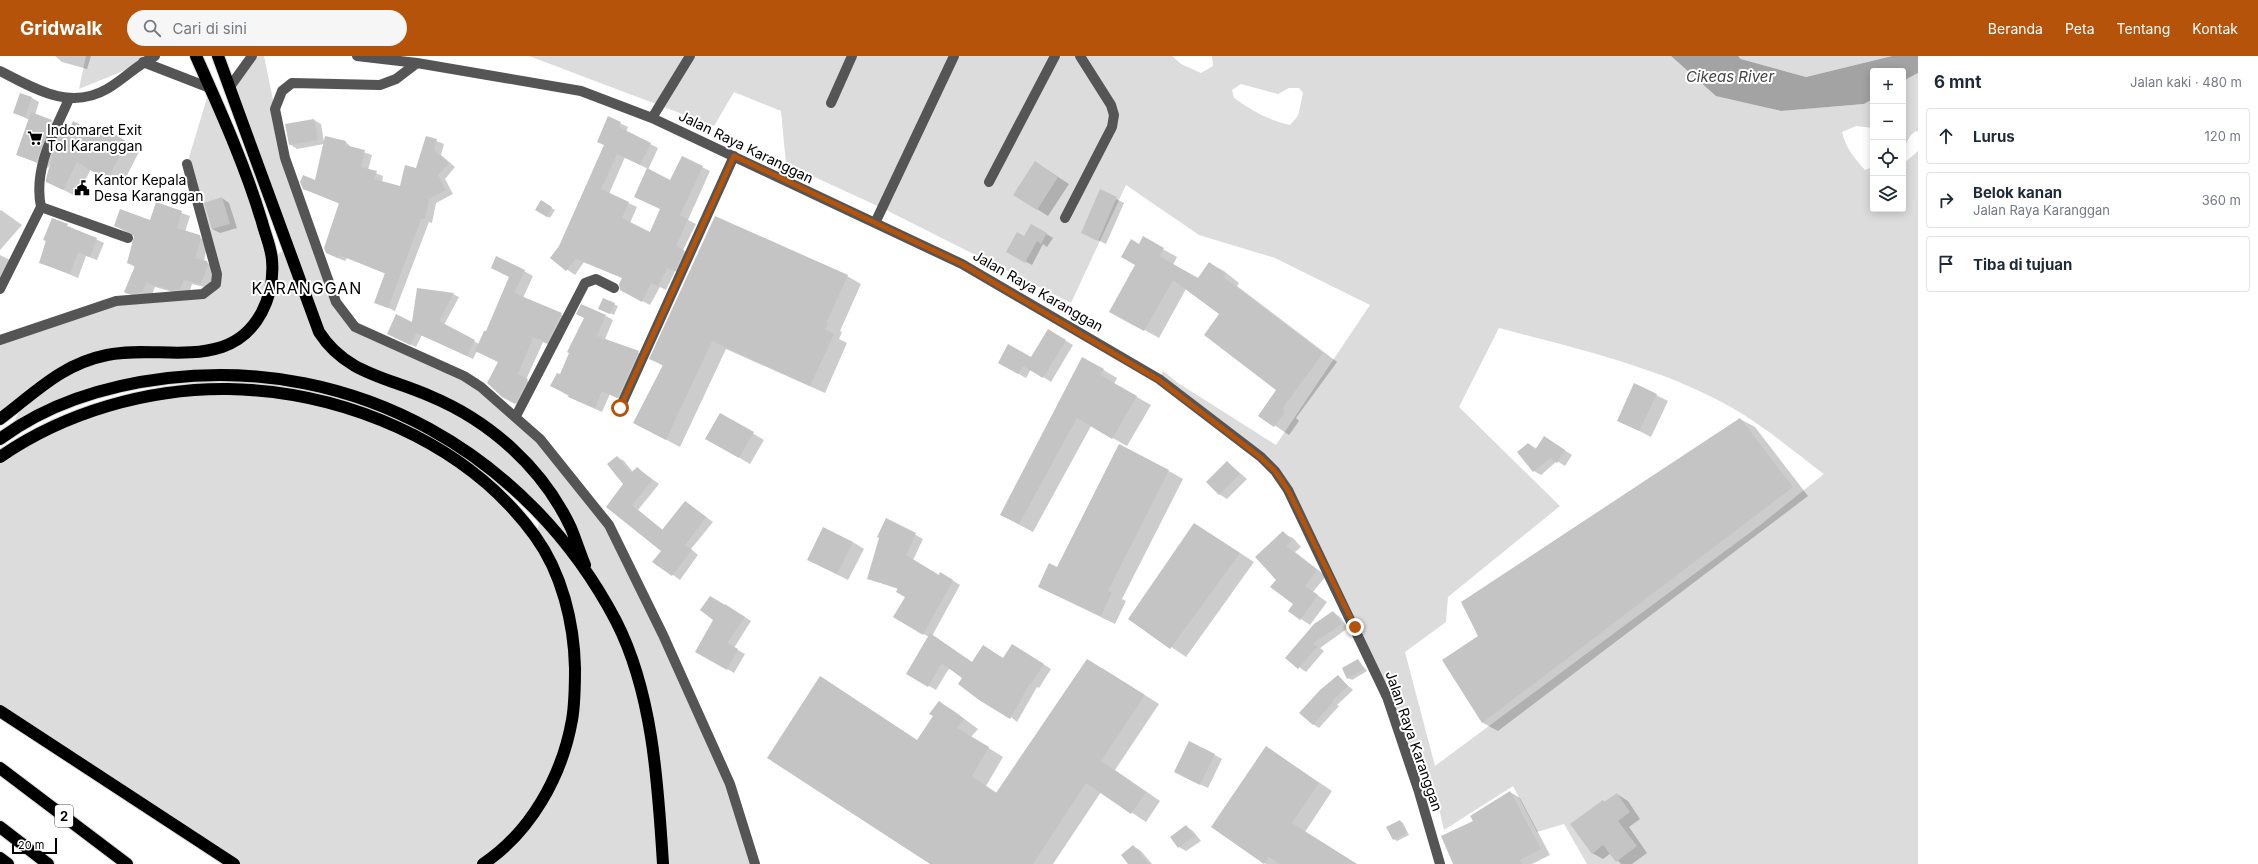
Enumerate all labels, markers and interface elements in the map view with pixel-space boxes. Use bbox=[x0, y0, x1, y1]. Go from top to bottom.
search box bbox=[127, 10, 407, 46]
text: Gridwalk bbox=[20, 17, 103, 40]
icon: search bbox=[141, 17, 163, 39]
text: Cari di sini bbox=[173, 19, 247, 38]
text: Beranda bbox=[1988, 20, 2043, 37]
text: Peta bbox=[2065, 20, 2095, 37]
text: Tentang bbox=[2117, 20, 2170, 37]
text: Kontak bbox=[2192, 20, 2238, 37]
water label: Cikeas River bbox=[1686, 67, 1774, 86]
map controls bbox=[1870, 68, 1906, 212]
button: + bbox=[1870, 68, 1906, 104]
text: 6 mnt bbox=[1934, 72, 1981, 92]
text: Jalan kaki · 480 m bbox=[2130, 74, 2242, 90]
button: − bbox=[1870, 104, 1906, 140]
street label: Jalan Raya Karanggan bbox=[676, 107, 816, 187]
place label: Indomaret Exit Tol Karanggan bbox=[47, 121, 143, 154]
icon: ahead bbox=[1935, 125, 1957, 147]
text: Lurus bbox=[1973, 127, 2015, 146]
text: 120 m bbox=[2205, 128, 2241, 144]
supermarket icon: Indomaret Exit Tol Karanggan bbox=[26, 129, 44, 147]
button: locate bbox=[1870, 140, 1906, 176]
place label: Kantor Kepala Desa Karanggan bbox=[94, 171, 203, 204]
button: layers bbox=[1870, 176, 1906, 212]
public building icon: Kantor Kepala Desa Karanggan bbox=[73, 179, 91, 197]
text: Belok kanan bbox=[1973, 183, 2062, 202]
icon: right bbox=[1935, 189, 1957, 211]
text: 360 m bbox=[2202, 192, 2241, 208]
text: Jalan Raya Karanggan bbox=[1973, 202, 2110, 218]
street label: Jalan Raya Karanggan bbox=[970, 246, 1106, 335]
icon: arrive bbox=[1935, 253, 1957, 275]
text: Tiba di tujuan bbox=[1973, 255, 2072, 274]
district label: KARANGGAN bbox=[252, 278, 362, 298]
route start bbox=[611, 399, 629, 417]
route end bbox=[1346, 618, 1364, 636]
street label: Jalan Raya Karanggan bbox=[1382, 668, 1447, 813]
road number: 2 bbox=[55, 805, 73, 827]
scale bar bbox=[12, 836, 57, 855]
text: 20 m bbox=[18, 838, 44, 852]

